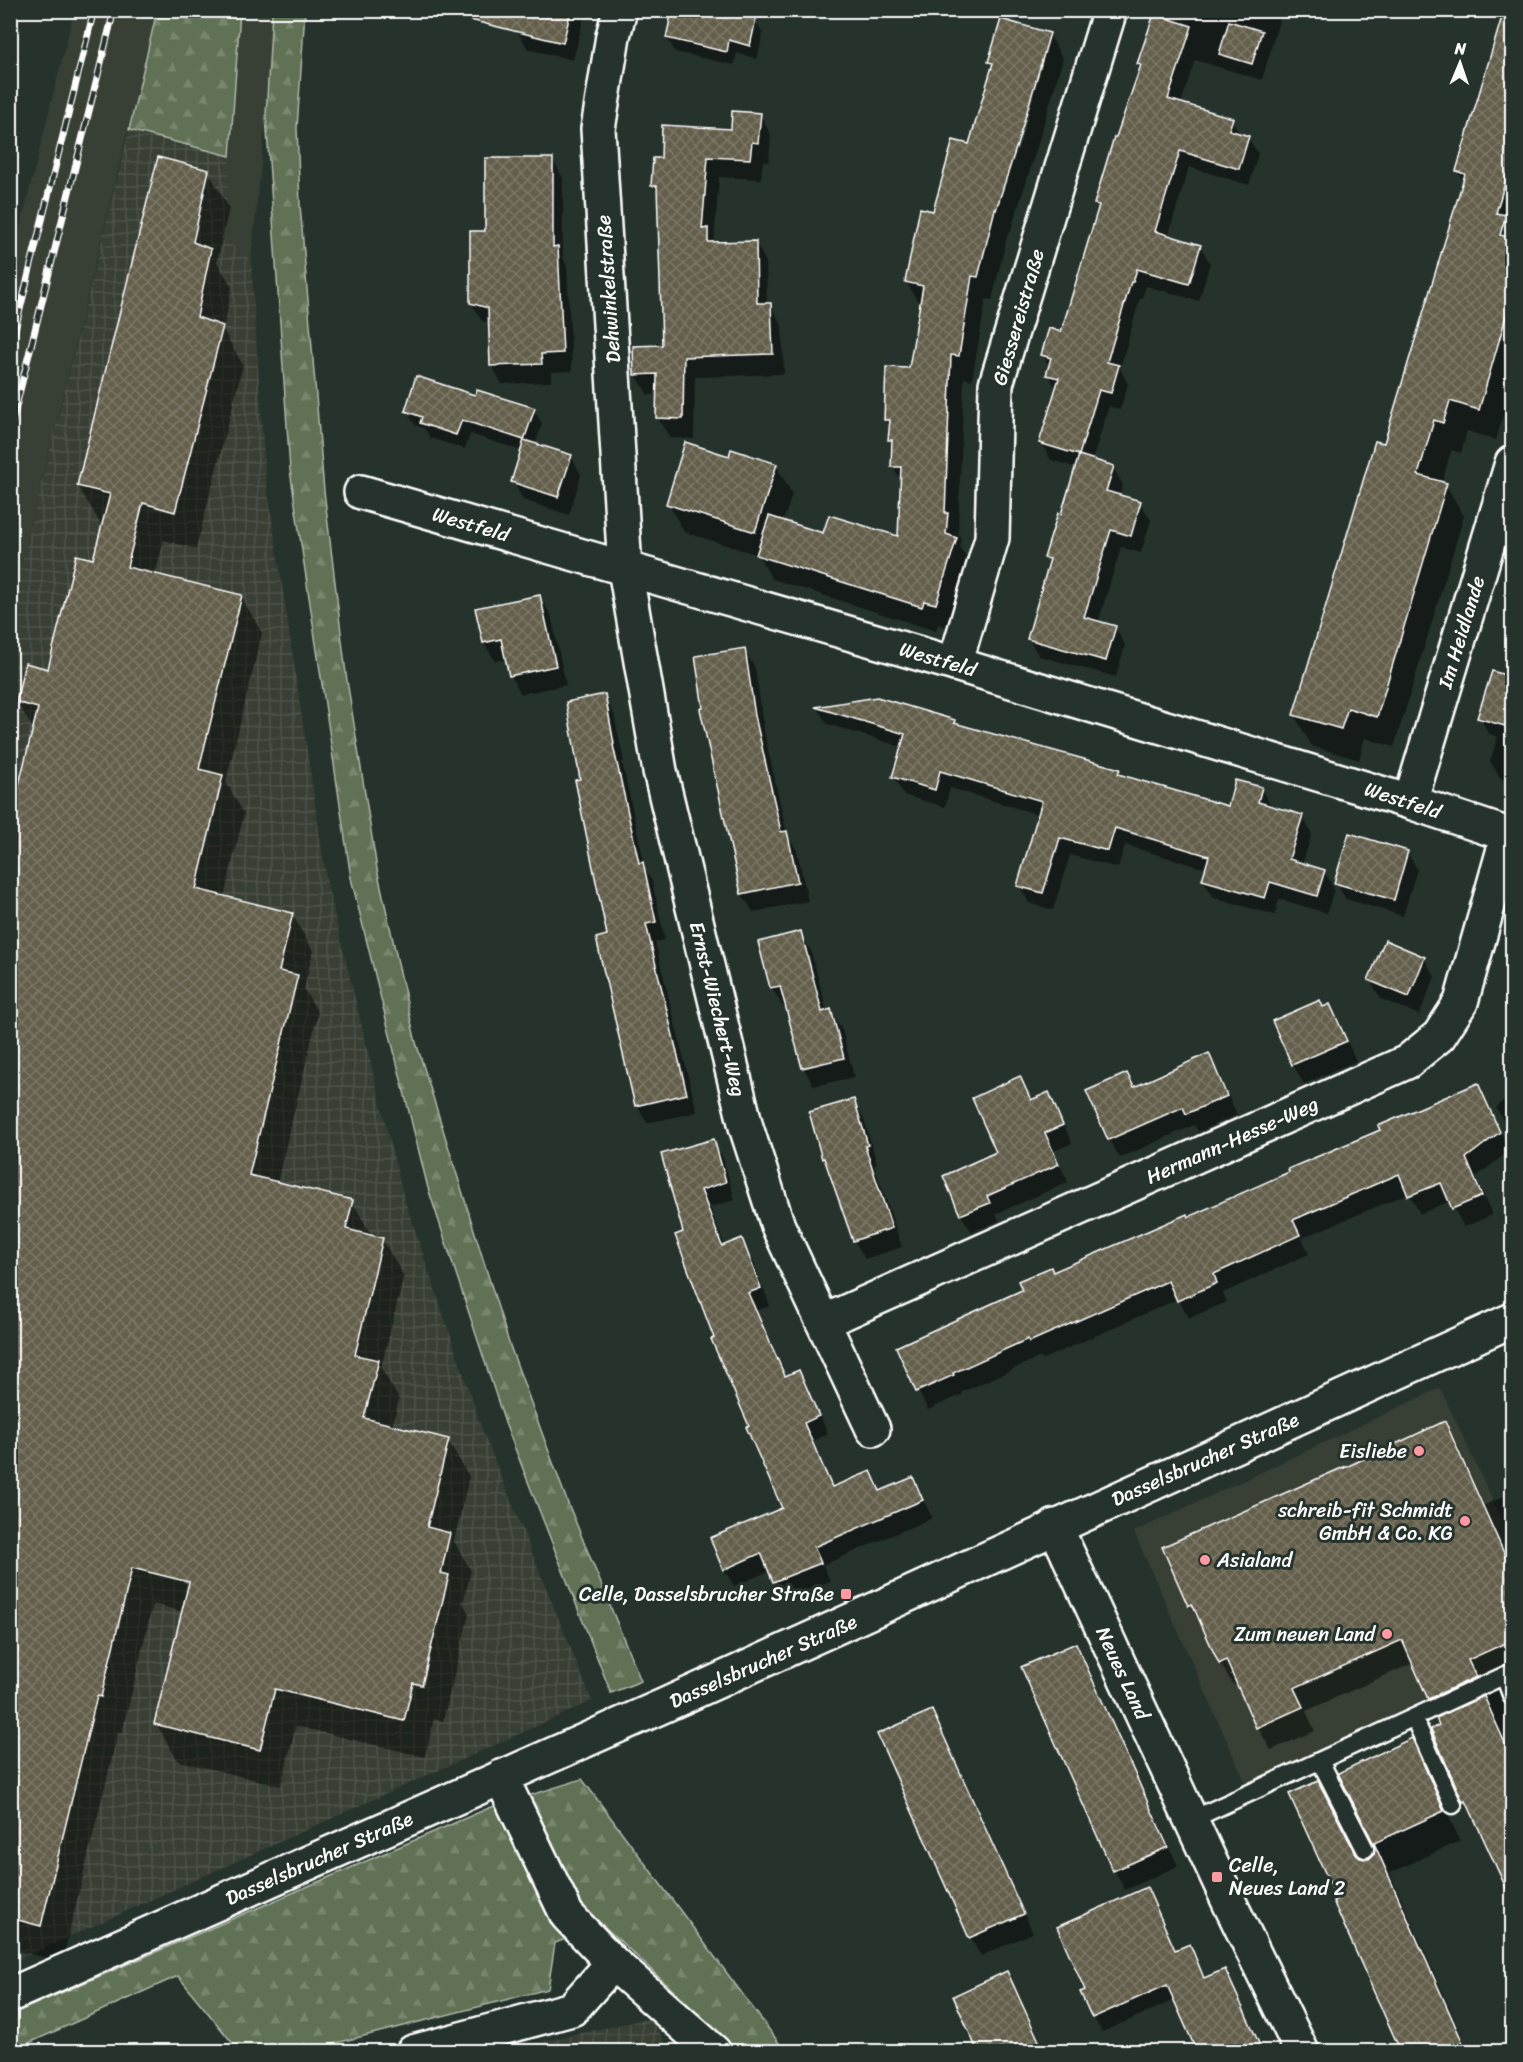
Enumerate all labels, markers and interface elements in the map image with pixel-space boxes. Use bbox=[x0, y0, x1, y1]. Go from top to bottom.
north arrow bbox=[1430, 33, 1490, 93]
text: N bbox=[1453, 34, 1467, 63]
street label: Dehwinkelstraße bbox=[586, 214, 631, 364]
street label: Giessereistraße bbox=[982, 245, 1055, 390]
street label: Westfeld bbox=[428, 497, 515, 553]
street label: Im Heidlande bbox=[1427, 571, 1495, 694]
street label: Westfeld bbox=[895, 632, 982, 688]
street label: Westfeld bbox=[1360, 772, 1447, 830]
street label: Ernst-Wiechert-Weg bbox=[679, 918, 756, 1101]
street label: Hermann-Hesse-Weg bbox=[1140, 1087, 1324, 1194]
street label: Dasselsbrucher Straße bbox=[1106, 1402, 1305, 1517]
place label: Eisliebe bbox=[1339, 1434, 1407, 1469]
marker: Eisliebe bbox=[1412, 1444, 1426, 1458]
place label: schreib-fit Schmidt GmbH & Co. KG bbox=[1277, 1493, 1453, 1551]
marker: schreib-fit Schmidt GmbH & Co. KG bbox=[1458, 1514, 1472, 1528]
place label: Asialand bbox=[1216, 1543, 1293, 1578]
marker: Asialand bbox=[1198, 1553, 1212, 1567]
place label: Celle, Dasselsbrucher Straße bbox=[579, 1577, 834, 1612]
marker: Celle, Dasselsbrucher Straße bbox=[839, 1587, 853, 1601]
street label: Dasselsbrucher Straße bbox=[664, 1604, 863, 1719]
place label: Zum neuen Land bbox=[1234, 1617, 1376, 1652]
street label: Neues Land bbox=[1086, 1621, 1160, 1727]
marker: Zum neuen Land bbox=[1380, 1627, 1394, 1641]
street label: Dasselsbrucher Straße bbox=[220, 1801, 419, 1916]
place label: Celle, Neues Land 2 bbox=[1229, 1848, 1346, 1906]
marker: Celle, Neues Land 2 bbox=[1210, 1870, 1224, 1884]

